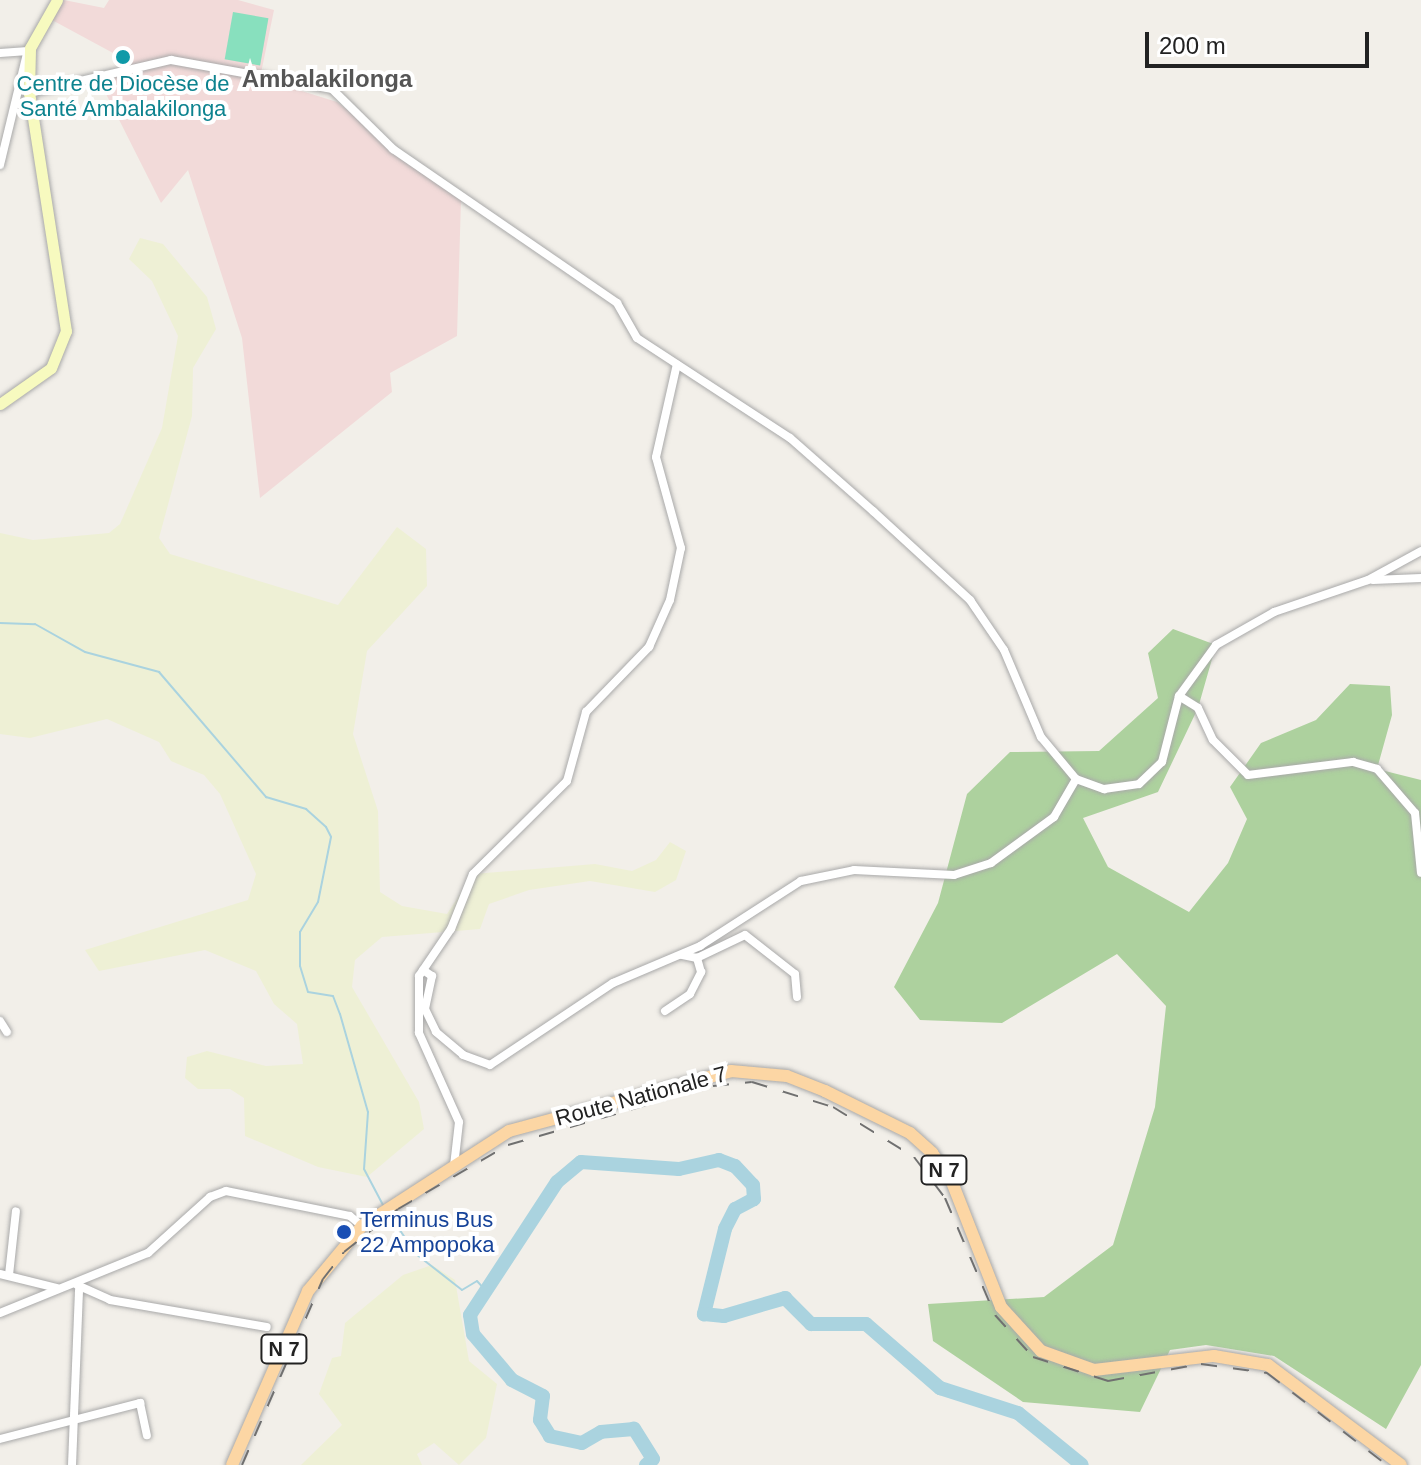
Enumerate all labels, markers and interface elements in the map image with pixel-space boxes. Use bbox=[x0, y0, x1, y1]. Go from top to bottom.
scale bar bbox=[1149, 16, 1373, 66]
text: 200 m bbox=[1159, 32, 1226, 59]
marker: Centre de Diocèse de Santé Ambalakilonga bbox=[114, 48, 132, 66]
district label: Ambalakilonga bbox=[242, 65, 412, 93]
place label: Centre de Diocèse de Santé Ambalakilonga bbox=[17, 70, 229, 122]
street label: Route Nationale 7 bbox=[553, 1060, 729, 1132]
road number: N 7 bbox=[920, 1154, 968, 1186]
place label: Terminus Bus 22 Ampopoka bbox=[360, 1206, 496, 1258]
marker: Terminus Bus 22 Ampopoka bbox=[335, 1223, 353, 1241]
road number: N 7 bbox=[260, 1333, 308, 1365]

